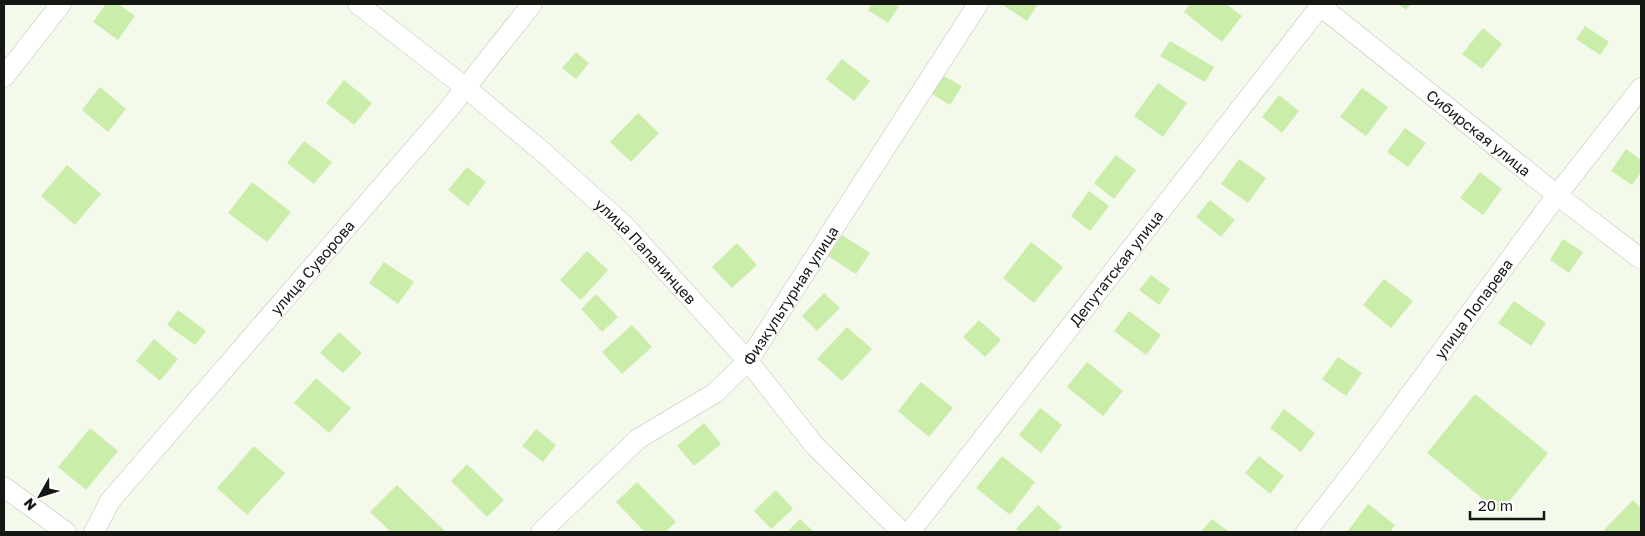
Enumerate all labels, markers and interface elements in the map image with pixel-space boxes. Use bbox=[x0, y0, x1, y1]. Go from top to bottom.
street label: Сибирская улица bbox=[1423, 86, 1535, 180]
street label: улица Папанинцев bbox=[592, 195, 700, 308]
street label: Депутатская улица bbox=[1066, 207, 1167, 329]
street label: улица Суворова bbox=[266, 216, 358, 318]
street label: Физкультурная улица bbox=[739, 222, 842, 368]
street label: улица Лопарева bbox=[1430, 255, 1516, 362]
north arrow bbox=[15, 471, 65, 521]
scale bar bbox=[1470, 488, 1544, 520]
text: N bbox=[20, 495, 39, 514]
text: 20 m bbox=[1478, 496, 1513, 514]

